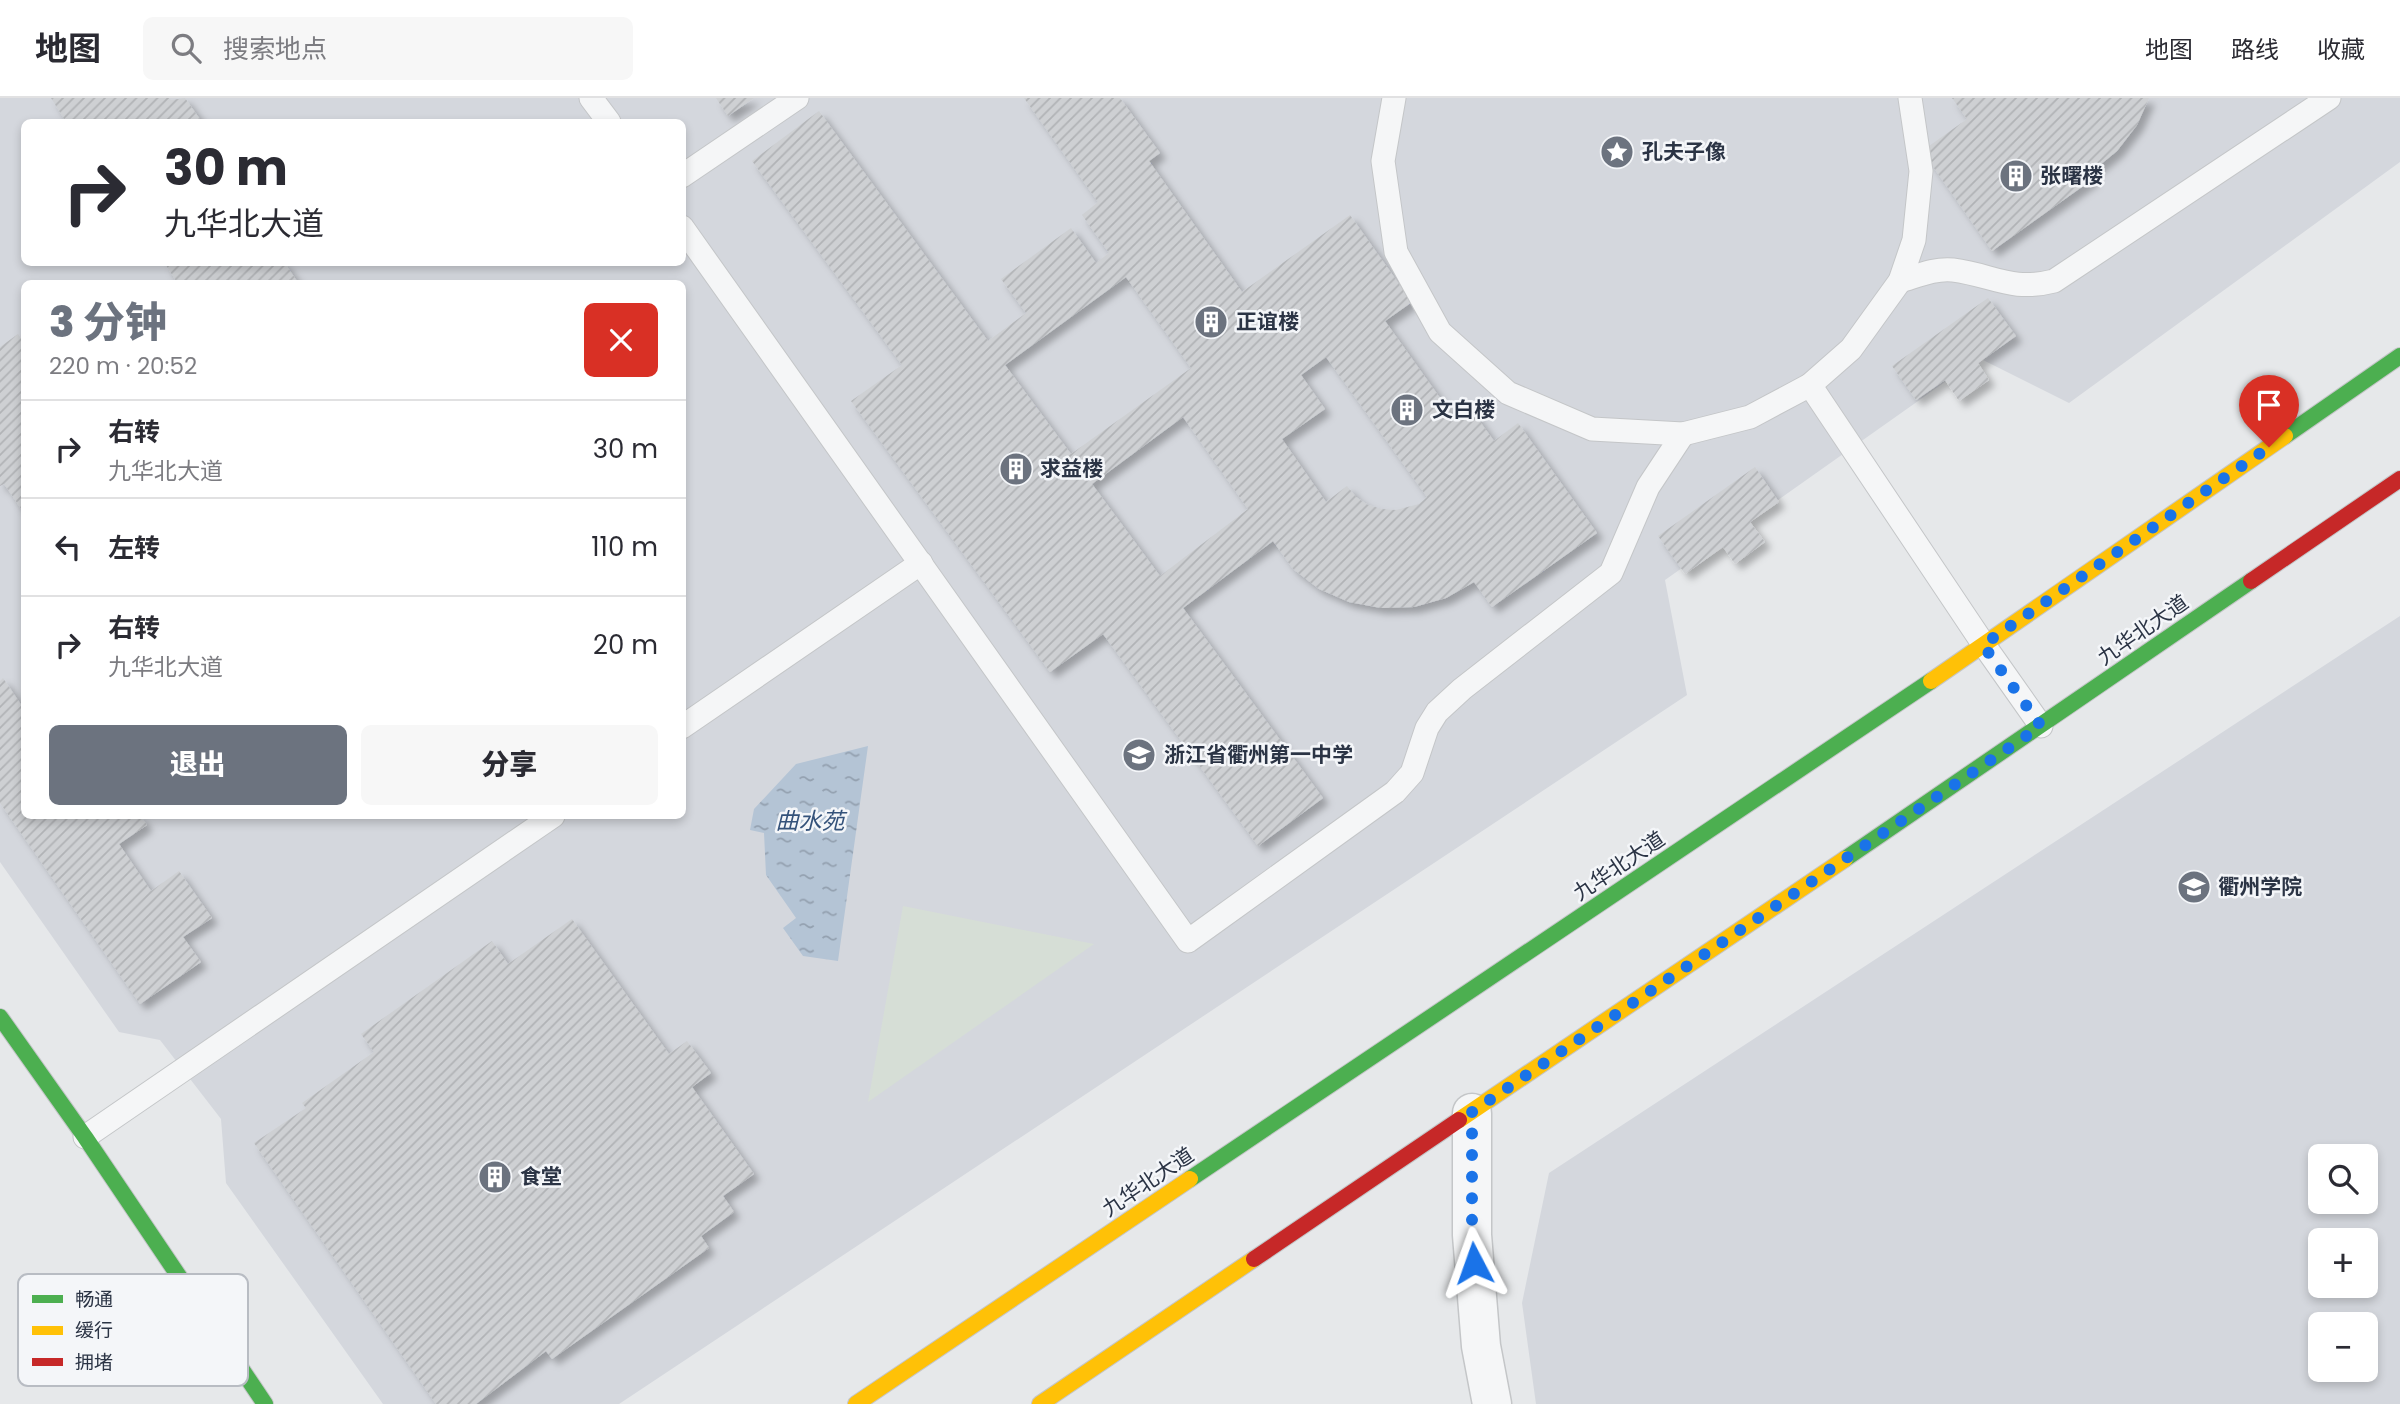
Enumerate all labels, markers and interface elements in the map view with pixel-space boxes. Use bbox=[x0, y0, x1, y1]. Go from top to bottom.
search box bbox=[143, 17, 633, 80]
text: 地图 bbox=[35, 25, 101, 72]
icon: search bbox=[167, 29, 205, 67]
text: 搜索地点 bbox=[223, 31, 327, 67]
text: 地图 bbox=[2145, 33, 2193, 66]
text: 路线 bbox=[2231, 33, 2279, 66]
text: 收藏 bbox=[2317, 33, 2365, 66]
place icon: 孔夫子像 bbox=[1598, 133, 1636, 171]
text: 30 m bbox=[164, 134, 288, 202]
place label: 孔夫子像 bbox=[1642, 137, 1726, 166]
icon: right bbox=[49, 147, 140, 238]
building icon: 张曙楼 bbox=[1997, 157, 2035, 195]
place label: 张曙楼 bbox=[2040, 161, 2103, 190]
text: 九华北大道 bbox=[164, 201, 324, 246]
text: 3 分钟 bbox=[49, 293, 167, 352]
button: close bbox=[584, 303, 658, 377]
building icon: 正谊楼 bbox=[1192, 303, 1230, 341]
place label: 正谊楼 bbox=[1236, 307, 1299, 336]
text: 220 m · 20:52 bbox=[49, 350, 197, 382]
pin bbox=[2239, 375, 2299, 447]
icon: arrive bbox=[2250, 386, 2288, 424]
building icon: 文白楼 bbox=[1388, 391, 1426, 429]
place label: 文白楼 bbox=[1432, 395, 1495, 424]
text: 右转 bbox=[108, 414, 160, 450]
icon: right bbox=[49, 430, 87, 468]
text: 30 m bbox=[593, 431, 658, 467]
building icon: 求益楼 bbox=[997, 450, 1035, 488]
place label: 求益楼 bbox=[1040, 454, 1103, 483]
text: 九华北大道 bbox=[108, 455, 223, 487]
icon: left bbox=[49, 528, 87, 566]
text: 110 m bbox=[591, 529, 658, 565]
text: 左转 bbox=[108, 530, 160, 566]
street label: 九华北大道 bbox=[2091, 588, 2194, 672]
text: 右转 bbox=[108, 610, 160, 646]
icon: right bbox=[49, 626, 87, 664]
text: 20 m bbox=[593, 627, 658, 663]
text: 九华北大道 bbox=[108, 651, 223, 683]
button: 退出 bbox=[49, 725, 347, 805]
button: 分享 bbox=[361, 725, 658, 805]
school or university icon: 浙江省衢州第一中学 bbox=[1120, 736, 1158, 774]
place label: 浙江省衢州第一中学 bbox=[1164, 740, 1353, 769]
water label: 曲水苑 bbox=[776, 805, 848, 837]
street label: 九华北大道 bbox=[1567, 824, 1670, 907]
school or university icon: 衢州学院 bbox=[2175, 868, 2213, 906]
place label: 衢州学院 bbox=[2218, 872, 2302, 901]
street label: 九华北大道 bbox=[1096, 1140, 1199, 1223]
map controls bbox=[2308, 1144, 2378, 1382]
button: search bbox=[2308, 1144, 2378, 1214]
building icon: 食堂 bbox=[476, 1158, 514, 1196]
place label: 食堂 bbox=[520, 1162, 562, 1191]
position arrow bbox=[1437, 1226, 1511, 1300]
button: + bbox=[2308, 1228, 2378, 1298]
legend bbox=[18, 1274, 248, 1386]
text: 畅通 bbox=[75, 1286, 113, 1313]
button: − bbox=[2308, 1312, 2378, 1382]
text: 缓行 bbox=[75, 1317, 113, 1344]
text: 拥堵 bbox=[75, 1349, 113, 1376]

